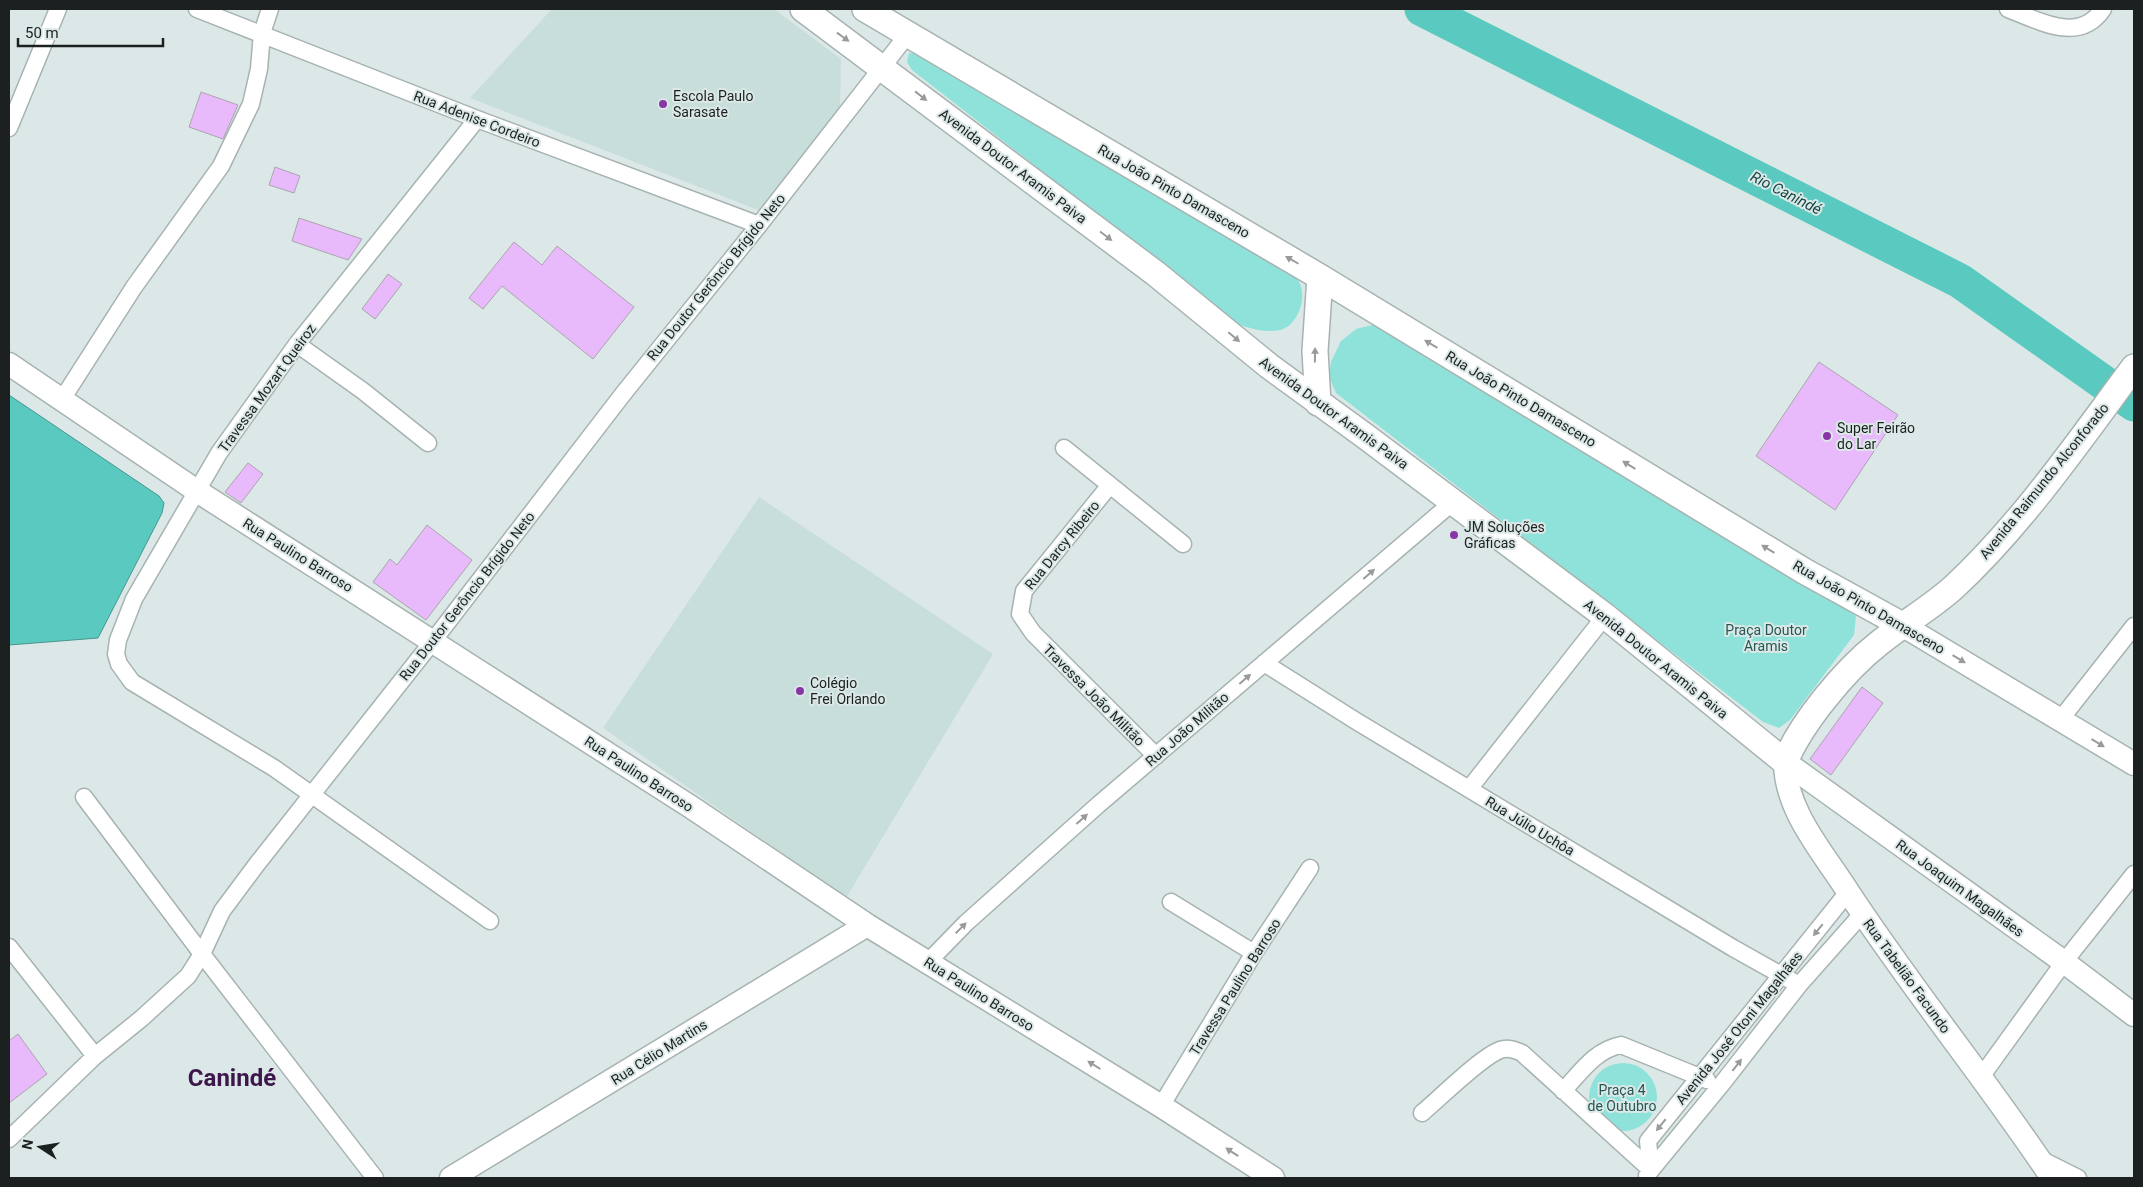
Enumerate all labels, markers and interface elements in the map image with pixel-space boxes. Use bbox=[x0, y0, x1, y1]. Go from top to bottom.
scale bar bbox=[18, 15, 162, 47]
text: 50 m bbox=[25, 24, 59, 42]
one-way arrow bbox=[836, 32, 850, 42]
street label: Rua Adenise Cordeiro bbox=[412, 87, 543, 151]
place label: Escola Paulo Sarasate bbox=[673, 88, 753, 120]
one-way arrow bbox=[914, 90, 927, 101]
marker: Escola Paulo Sarasate bbox=[657, 98, 669, 110]
street label: Avenida Doutor Aramis Paiva bbox=[936, 105, 1090, 227]
street label: Rua João Pinto Damasceno bbox=[1095, 141, 1253, 241]
water label: Rio Canindé bbox=[1747, 167, 1825, 219]
street label: Rua Doutor Gerôncio Brígido Neto bbox=[644, 190, 788, 364]
one-way arrow bbox=[1099, 231, 1113, 241]
one-way arrow bbox=[1284, 256, 1299, 264]
street label: Travessa Mozart Queiroz bbox=[215, 321, 319, 455]
one-way arrow bbox=[1227, 331, 1240, 342]
one-way arrow bbox=[1424, 339, 1437, 349]
one-way arrow bbox=[1311, 346, 1319, 362]
street label: Rua João Pinto Damasceno bbox=[1443, 348, 1599, 450]
street label: Avenida Doutor Aramis Paiva bbox=[1256, 354, 1412, 472]
street label: Avenida Raimundo Alconforado bbox=[1976, 400, 2112, 562]
place label: Super Feirão do Lar bbox=[1837, 420, 1915, 452]
marker: Super Feirão do Lar bbox=[1821, 430, 1833, 442]
one-way arrow bbox=[1623, 460, 1636, 469]
street label: Rua Darcy Ribeiro bbox=[1021, 497, 1103, 593]
street label: Rua Doutor Gerôncio Brígido Neto bbox=[396, 508, 538, 684]
street label: Rua Paulino Barroso bbox=[240, 515, 356, 595]
place label: JM Soluções Gráficas bbox=[1464, 519, 1545, 551]
marker: JM Soluções Gráficas bbox=[1448, 529, 1460, 541]
one-way arrow bbox=[1762, 545, 1775, 554]
street label: Rua João Pinto Damasceno bbox=[1790, 557, 1948, 657]
one-way arrow bbox=[1363, 569, 1375, 580]
street label: Avenida Doutor Aramis Paiva bbox=[1581, 596, 1731, 722]
park label: Praça Doutor Aramis bbox=[1725, 622, 1807, 654]
street label: Travessa João Militão bbox=[1040, 641, 1148, 749]
one-way arrow bbox=[1952, 655, 1965, 664]
one-way arrow bbox=[1239, 673, 1251, 685]
place label: Colégio Frei Orlando bbox=[810, 675, 885, 707]
marker: Colégio Frei Orlando bbox=[794, 685, 806, 697]
street label: Rua João Militão bbox=[1142, 689, 1232, 769]
street label: Rua Paulino Barroso bbox=[582, 733, 696, 815]
one-way arrow bbox=[2092, 738, 2105, 747]
street label: Rua Júlio Uchôa bbox=[1483, 793, 1577, 859]
one-way arrow bbox=[1076, 814, 1089, 825]
street label: Rua Joaquim Magalhães bbox=[1893, 836, 2027, 940]
street label: Travessa Paulino Barroso bbox=[1186, 916, 1284, 1058]
street label: Rua Tabelião Facundo bbox=[1860, 916, 1954, 1036]
one-way arrow bbox=[955, 922, 967, 934]
one-way arrow bbox=[1812, 923, 1823, 936]
street label: Avenida José Otoni Magalhães bbox=[1672, 948, 1806, 1108]
street label: Rua Paulino Barroso bbox=[921, 954, 1037, 1034]
street label: Rua Célio Martins bbox=[608, 1016, 710, 1088]
one-way arrow bbox=[1732, 1059, 1743, 1072]
one-way arrow bbox=[1088, 1061, 1101, 1070]
district label: Canindé bbox=[188, 1064, 276, 1092]
park label: Praça 4 de Outubro bbox=[1588, 1082, 1656, 1114]
one-way arrow bbox=[1655, 1118, 1666, 1131]
north arrow bbox=[15, 1122, 65, 1172]
text: N bbox=[18, 1138, 36, 1151]
one-way arrow bbox=[1225, 1147, 1238, 1157]

